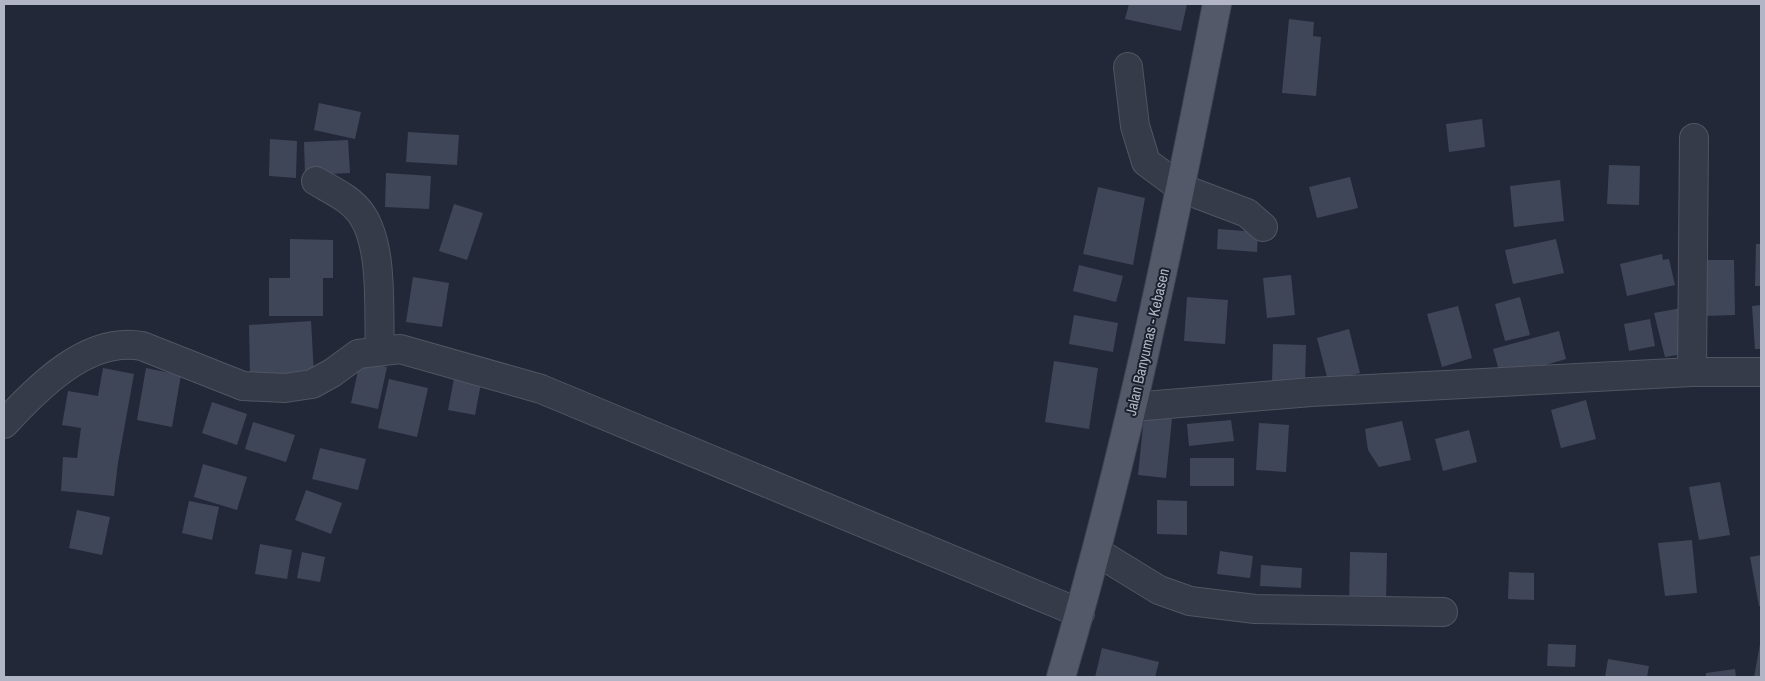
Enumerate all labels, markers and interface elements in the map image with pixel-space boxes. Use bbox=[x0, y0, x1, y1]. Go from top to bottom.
street label: Jalan Banyumas - Kebasen bbox=[1120, 266, 1174, 418]

